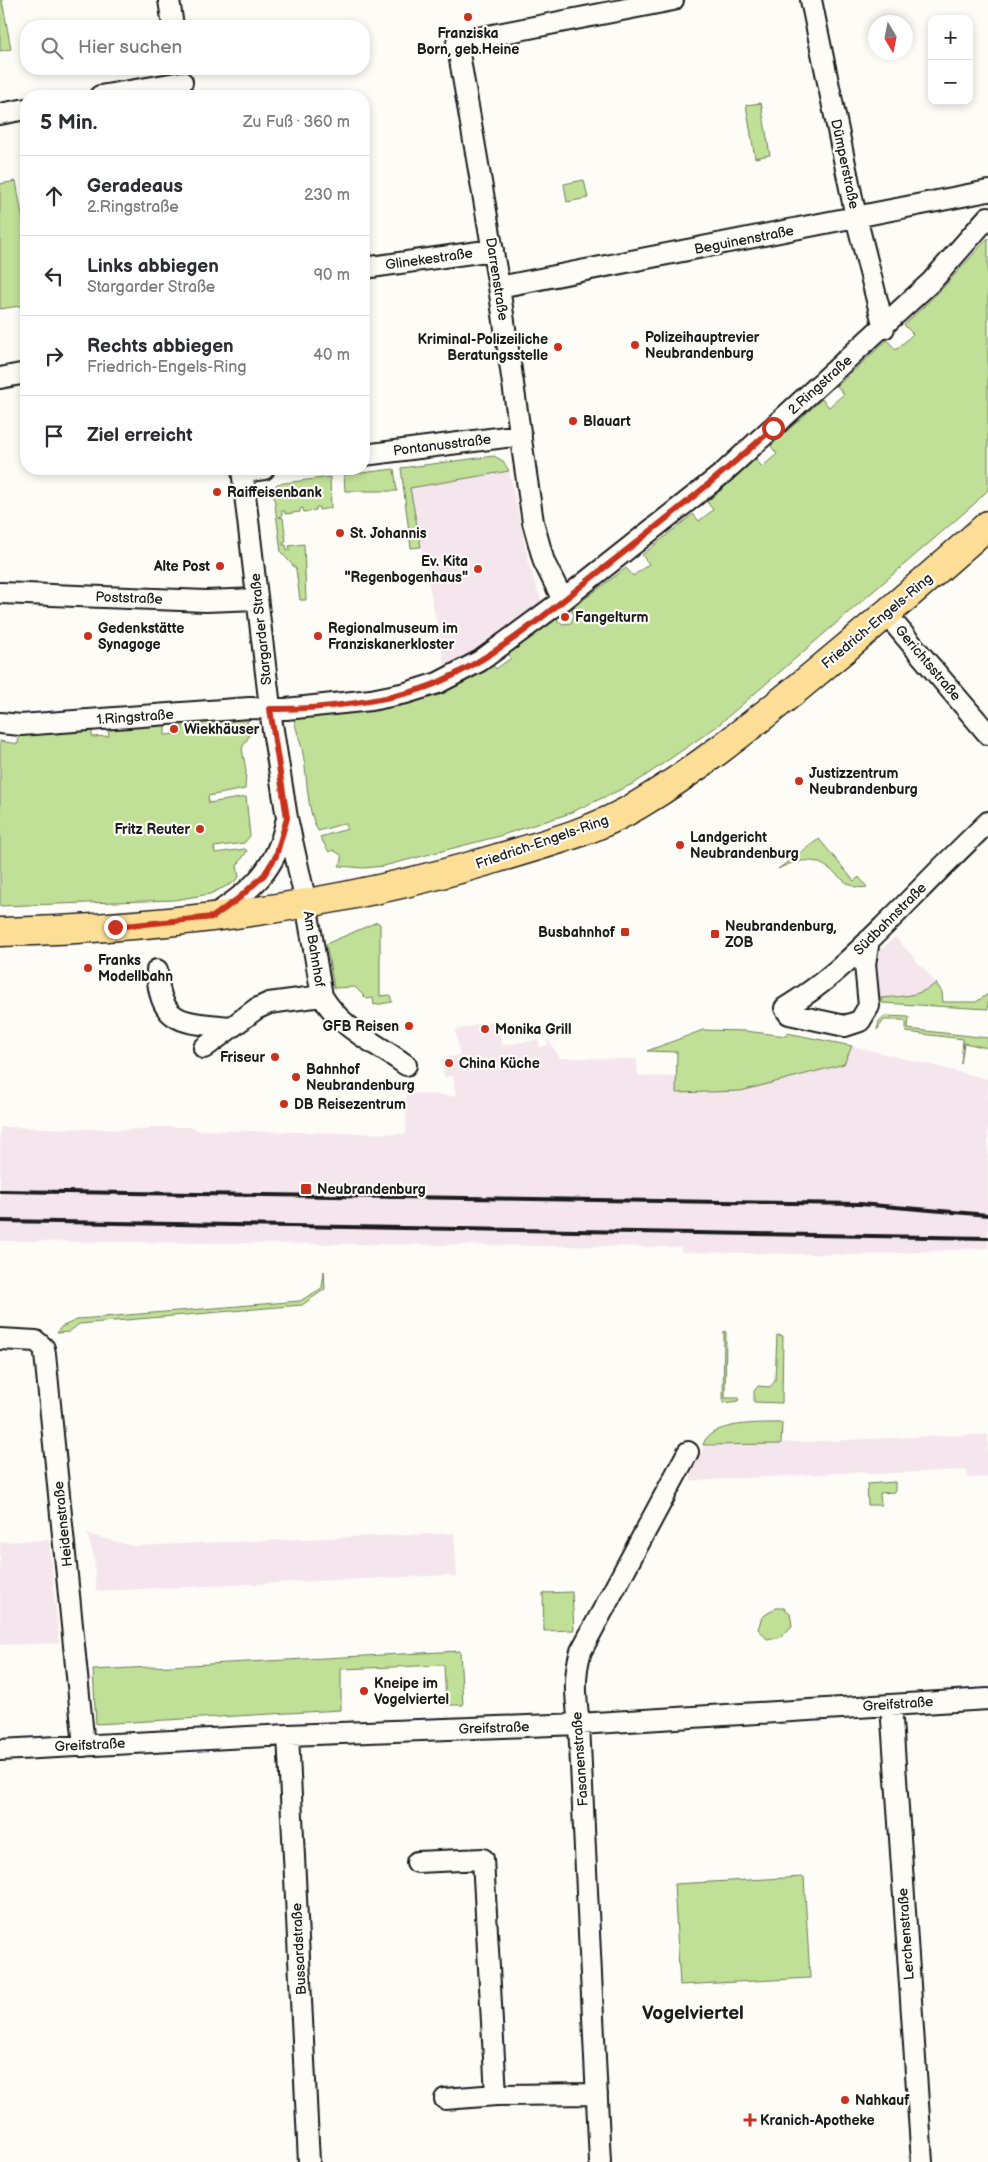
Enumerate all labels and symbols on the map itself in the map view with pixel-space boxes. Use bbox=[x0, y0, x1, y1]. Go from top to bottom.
marker: Franziska Born, geb.Heine bbox=[462, 11, 474, 23]
north arrow bbox=[868, 15, 913, 60]
place label: Franziska Born, geb.Heine bbox=[417, 25, 519, 58]
street label: Dümperstraße bbox=[827, 118, 863, 210]
street label: Beguinenstraße bbox=[693, 222, 795, 258]
street label: Darrenstraße bbox=[482, 236, 512, 322]
street label: Glinekestraße bbox=[384, 244, 474, 274]
place label: Polizeihauptrevier Neubrandenburg bbox=[645, 329, 760, 362]
place label: Kriminal-Polizeiliche Beratungsstelle bbox=[418, 331, 548, 364]
marker: Polizeihauptrevier Neubrandenburg bbox=[629, 339, 641, 351]
marker: Kriminal-Polizeiliche Beratungsstelle bbox=[552, 341, 564, 353]
street label: 2.Ringstraße bbox=[784, 352, 856, 418]
place label: Blauart bbox=[583, 413, 631, 430]
marker: Blauart bbox=[567, 415, 579, 427]
route start bbox=[762, 417, 785, 440]
street label: Pontanusstraße bbox=[392, 431, 492, 459]
place label: Raiffeisenbank bbox=[227, 484, 323, 501]
marker: Raiffeisenbank bbox=[211, 486, 223, 498]
place label: St. Johannis bbox=[350, 525, 427, 542]
marker: St. Johannis bbox=[334, 527, 346, 539]
place label: Ev. Kita "Regenbogenhaus" bbox=[344, 553, 468, 586]
place label: Alte Post bbox=[153, 558, 210, 575]
marker: Alte Post bbox=[214, 560, 226, 572]
marker: Ev. Kita "Regenbogenhaus" bbox=[472, 563, 484, 575]
street label: Friedrich-Engels-Ring bbox=[818, 570, 936, 672]
street label: Stargarder Straße bbox=[247, 572, 275, 686]
street label: Poststraße bbox=[95, 588, 163, 608]
place label: Fangelturm bbox=[575, 609, 649, 626]
marker: Fangelturm bbox=[559, 611, 571, 623]
place label: Gedenkstätte Synagoge bbox=[98, 620, 184, 653]
place label: Regionalmuseum im Franziskanerkloster bbox=[328, 620, 458, 653]
street label: Gerichtsstraße bbox=[891, 622, 965, 704]
marker: Gedenkstätte Synagoge bbox=[82, 630, 94, 642]
marker: Regionalmuseum im Franziskanerkloster bbox=[312, 630, 324, 642]
street label: 1.Ringstraße bbox=[96, 706, 174, 728]
place label: Wiekhäuser bbox=[184, 721, 260, 738]
marker: Wiekhäuser bbox=[168, 723, 180, 735]
place label: Justizzentrum Neubrandenburg bbox=[809, 765, 918, 798]
marker: Justizzentrum Neubrandenburg bbox=[793, 775, 805, 787]
street label: Friedrich-Engels-Ring bbox=[473, 811, 611, 873]
place label: Fritz Reuter bbox=[114, 821, 190, 838]
marker: Fritz Reuter bbox=[194, 823, 206, 835]
place label: Landgericht Neubrandenburg bbox=[690, 829, 799, 862]
marker: Landgericht Neubrandenburg bbox=[674, 839, 686, 851]
street label: Südbahnstraße bbox=[850, 879, 930, 959]
street label: Am Bahnhof bbox=[300, 910, 329, 989]
route end bbox=[104, 916, 127, 939]
place label: Neubrandenburg, ZOB bbox=[725, 918, 837, 951]
place label: Busbahnhof bbox=[538, 924, 616, 941]
marker: Busbahnhof bbox=[619, 926, 631, 938]
marker: Neubrandenburg, ZOB bbox=[709, 928, 721, 940]
place label: Franks Modellbahn bbox=[98, 952, 173, 985]
marker: Franks Modellbahn bbox=[82, 962, 94, 974]
place label: GFB Reisen bbox=[323, 1018, 399, 1035]
marker: GFB Reisen bbox=[403, 1020, 415, 1032]
place label: Monika Grill bbox=[495, 1021, 572, 1038]
marker: Monika Grill bbox=[479, 1023, 491, 1035]
place label: Friseur bbox=[220, 1049, 265, 1066]
marker: Friseur bbox=[269, 1051, 281, 1063]
place label: China Küche bbox=[459, 1055, 540, 1072]
marker: China Küche bbox=[443, 1057, 455, 1069]
place label: Bahnhof Neubrandenburg bbox=[306, 1061, 415, 1094]
marker: Bahnhof Neubrandenburg bbox=[290, 1071, 302, 1083]
place label: DB Reisezentrum bbox=[294, 1096, 406, 1113]
marker: DB Reisezentrum bbox=[278, 1098, 290, 1110]
place label: Neubrandenburg bbox=[317, 1181, 426, 1198]
marker: Neubrandenburg bbox=[299, 1182, 313, 1196]
street label: Heidenstraße bbox=[50, 1480, 76, 1568]
place label: Kneipe im Vogelviertel bbox=[374, 1675, 449, 1708]
marker: Kneipe im Vogelviertel bbox=[358, 1685, 370, 1697]
street label: Greifstraße bbox=[862, 1693, 934, 1715]
street label: Fasanenstraße bbox=[568, 1711, 592, 1807]
street label: Greifstraße bbox=[458, 1718, 530, 1738]
street label: Greifstraße bbox=[54, 1735, 126, 1755]
street label: Lerchenstraße bbox=[894, 1887, 918, 1981]
street label: Bussardstraße bbox=[288, 1903, 310, 1995]
district label: Vogelviertel bbox=[642, 2002, 744, 2025]
place label: Nahkauf bbox=[855, 2092, 910, 2109]
marker: Nahkauf bbox=[839, 2094, 851, 2106]
place label: Kranich-Apotheke bbox=[760, 2112, 875, 2129]
marker: Kranich-Apotheke bbox=[744, 2114, 756, 2126]

